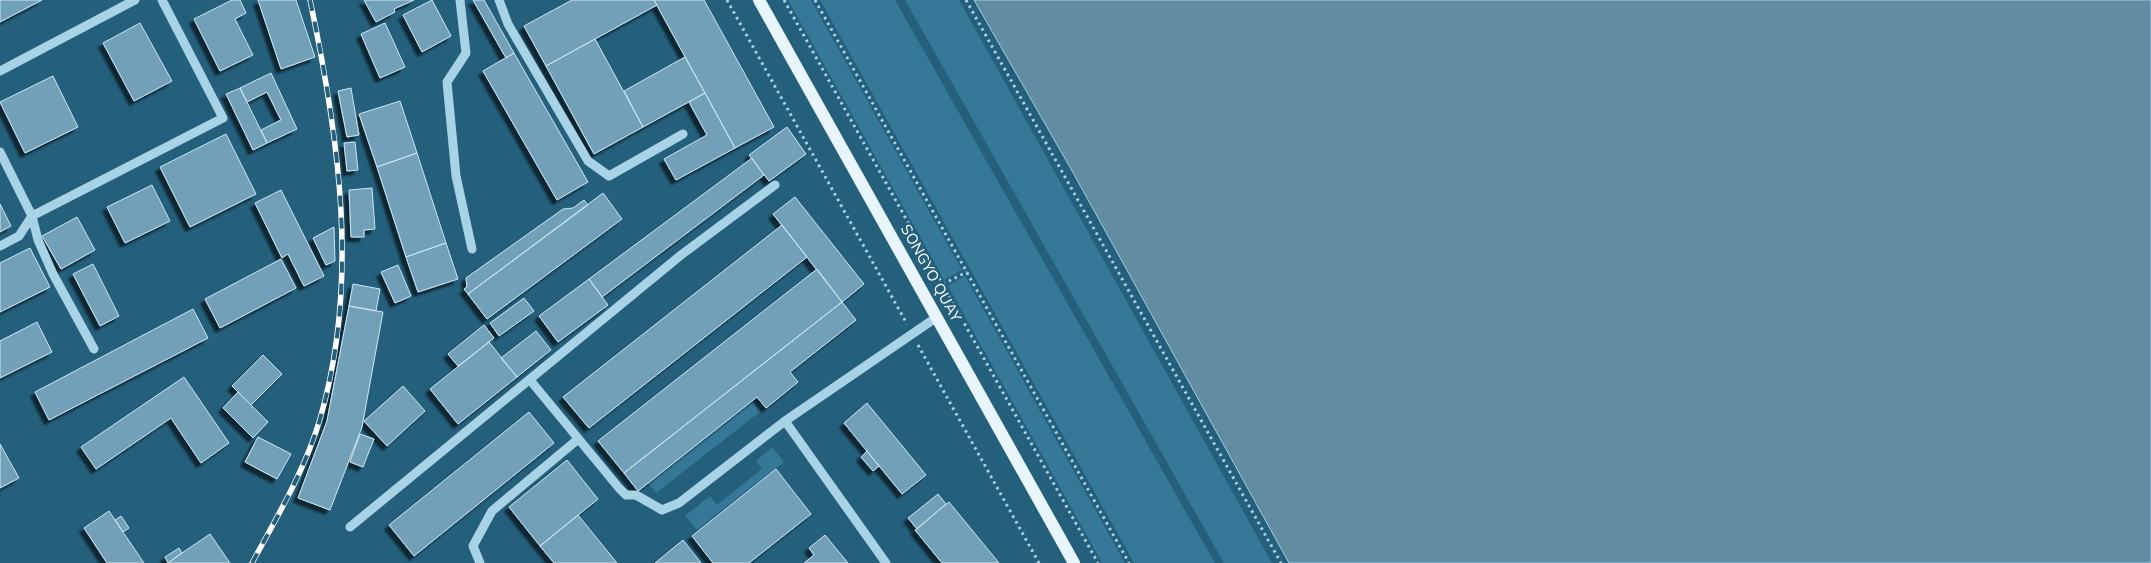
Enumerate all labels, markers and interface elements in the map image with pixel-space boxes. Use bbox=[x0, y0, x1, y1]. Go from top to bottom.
street label: SONGYO QUAY bbox=[897, 221, 966, 326]

